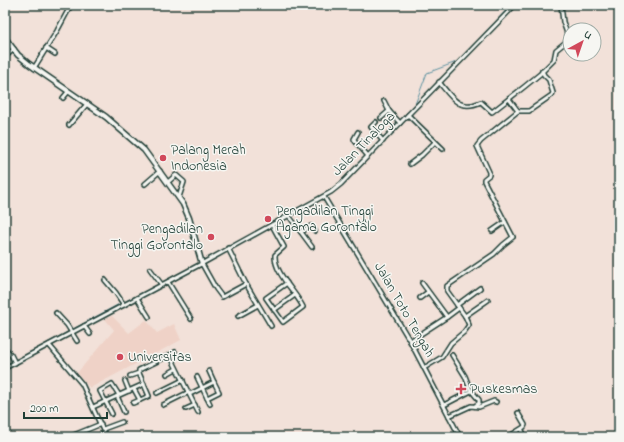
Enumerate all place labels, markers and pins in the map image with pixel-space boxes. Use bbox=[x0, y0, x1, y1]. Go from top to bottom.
place label: Palang Merah Indonesia bbox=[171, 140, 246, 177]
marker: Palang Merah Indonesia bbox=[158, 153, 168, 163]
place label: Pengadilan Tinggi Agama Gorontalo bbox=[276, 201, 377, 239]
marker: Pengadilan Tinggi Agama Gorontalo bbox=[263, 214, 273, 224]
place label: Pengadilan Tinggi Gorontalo bbox=[110, 219, 203, 257]
marker: Pengadilan Tinggi Gorontalo bbox=[206, 232, 216, 242]
place label: Universitas bbox=[128, 347, 192, 368]
marker: Universitas bbox=[115, 352, 125, 362]
place label: Puskesmas bbox=[470, 379, 537, 400]
marker: Puskesmas bbox=[455, 383, 467, 395]

